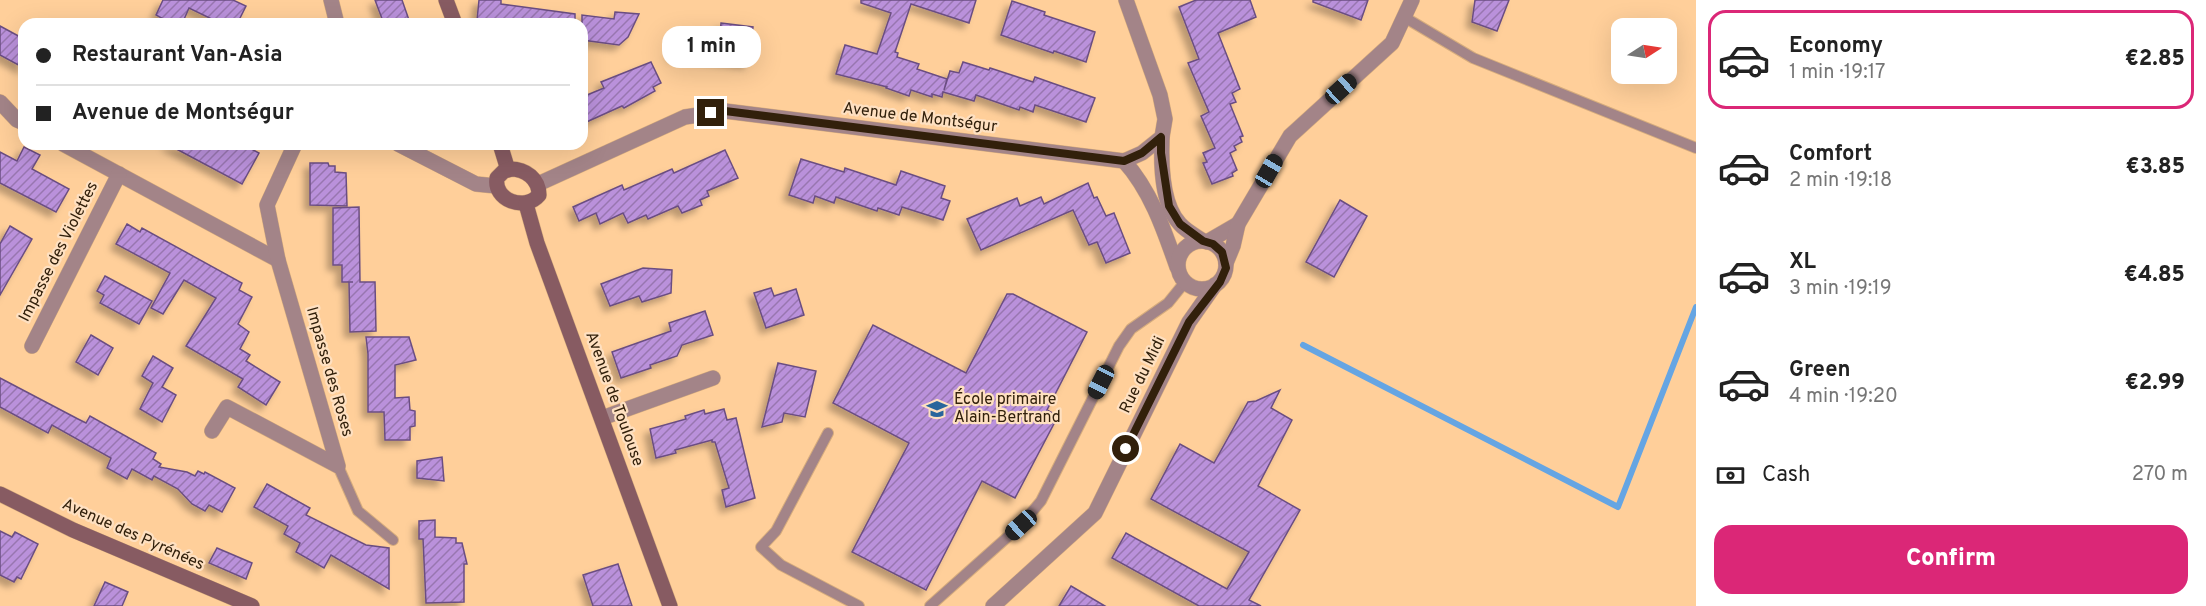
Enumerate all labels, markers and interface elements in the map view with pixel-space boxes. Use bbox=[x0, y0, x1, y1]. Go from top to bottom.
north arrow bbox=[1611, 18, 1677, 84]
map controls bbox=[1611, 18, 1677, 84]
callout: 1 min bbox=[662, 26, 760, 68]
icon: car bbox=[1717, 33, 1771, 87]
text: Economy bbox=[1789, 33, 1883, 60]
text: 1 min bbox=[687, 34, 736, 60]
text: Restaurant Van-Asia bbox=[72, 42, 283, 69]
text: €2.85 bbox=[2125, 46, 2185, 73]
text: 1 min · 19:17 bbox=[1789, 60, 1886, 86]
car bbox=[1322, 70, 1360, 108]
route end bbox=[697, 99, 724, 126]
street label: Avenue de Montségur bbox=[842, 99, 998, 137]
text: Avenue de Montségur bbox=[72, 100, 294, 127]
icon: car bbox=[1717, 141, 1771, 195]
text: Comfort bbox=[1789, 141, 1872, 168]
car bbox=[1252, 151, 1286, 191]
text: €3.85 bbox=[2126, 154, 2185, 181]
text: 2 min · 19:18 bbox=[1789, 168, 1892, 194]
street label: Impasse des Violettes bbox=[15, 178, 103, 326]
icon: car bbox=[1717, 249, 1771, 303]
text: XL bbox=[1789, 249, 1816, 276]
text: €4.85 bbox=[2124, 262, 2185, 289]
text: 3 min · 19:19 bbox=[1789, 276, 1892, 302]
street label: Impasse des Roses bbox=[301, 305, 357, 439]
street label: Avenue de Toulouse bbox=[580, 329, 648, 469]
street label: Rue du Midi bbox=[1116, 333, 1170, 417]
icon: car bbox=[1717, 357, 1771, 411]
text: Green bbox=[1789, 357, 1851, 384]
car bbox=[1085, 362, 1117, 402]
text: €2.99 bbox=[2125, 370, 2185, 397]
text: 4 min · 19:20 bbox=[1789, 384, 1898, 410]
place label: École primaire Alain-Bertrand bbox=[954, 388, 1061, 428]
school or university icon: École primaire Alain-Bertrand bbox=[925, 397, 949, 421]
route start bbox=[1112, 435, 1139, 462]
icon: cash bbox=[1714, 459, 1747, 492]
text: Cash bbox=[1762, 462, 1811, 489]
text: 270 m bbox=[2132, 462, 2188, 488]
street label: Avenue des Pyrénées bbox=[59, 495, 207, 575]
car bbox=[1002, 506, 1040, 544]
button: Confirm bbox=[1714, 525, 2188, 594]

